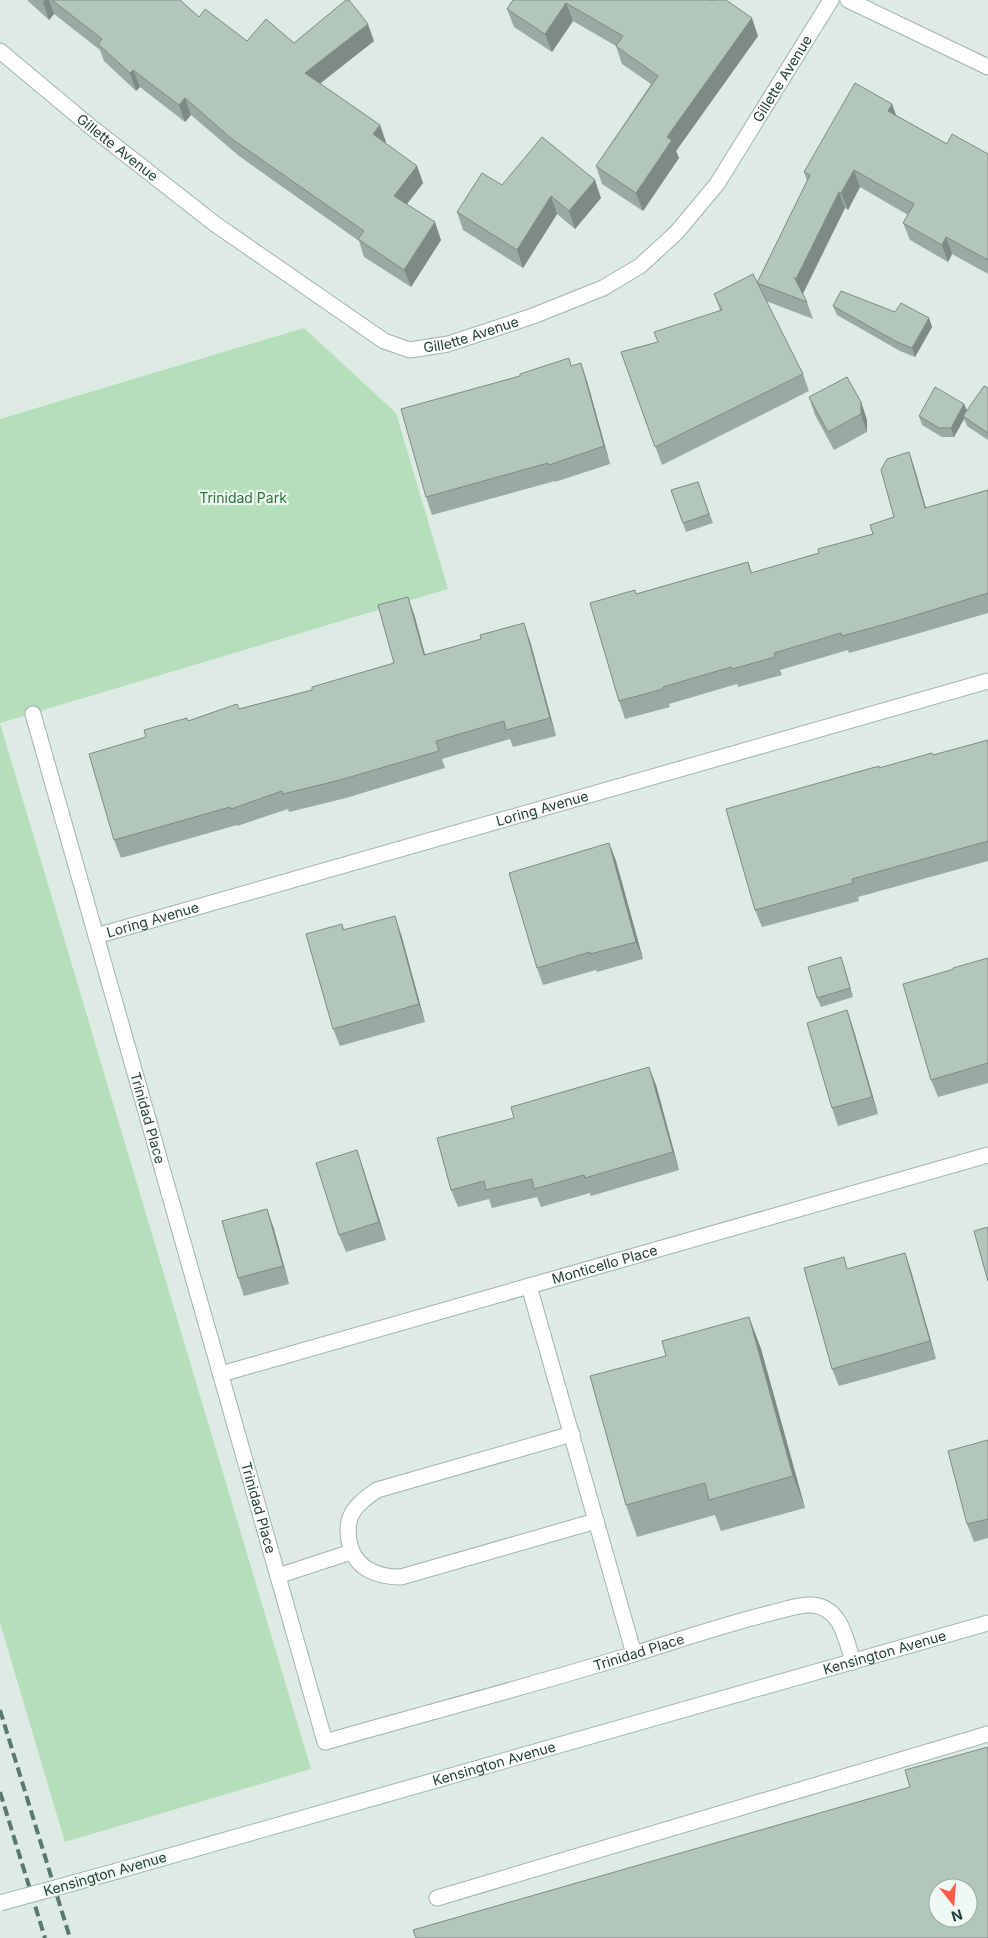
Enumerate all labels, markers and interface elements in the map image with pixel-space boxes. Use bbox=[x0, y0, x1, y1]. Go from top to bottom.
street label: Gillette Avenue bbox=[749, 32, 815, 125]
street label: Gillette Avenue bbox=[74, 110, 162, 184]
street label: Gillette Avenue bbox=[422, 312, 521, 356]
park label: Trinidad Park bbox=[199, 489, 287, 506]
street label: Loring Avenue bbox=[494, 787, 590, 829]
street label: Loring Avenue bbox=[104, 898, 201, 941]
street label: Trinidad Place bbox=[127, 1070, 169, 1165]
street label: Monticello Place bbox=[550, 1241, 659, 1287]
street label: Trinidad Place bbox=[238, 1460, 280, 1555]
street label: Kensington Avenue bbox=[821, 1626, 948, 1678]
street label: Trinidad Place bbox=[591, 1630, 686, 1674]
street label: Kensington Avenue bbox=[430, 1738, 557, 1789]
street label: Kensington Avenue bbox=[41, 1848, 168, 1899]
north arrow bbox=[928, 1878, 978, 1928]
text: N bbox=[949, 1906, 965, 1926]

